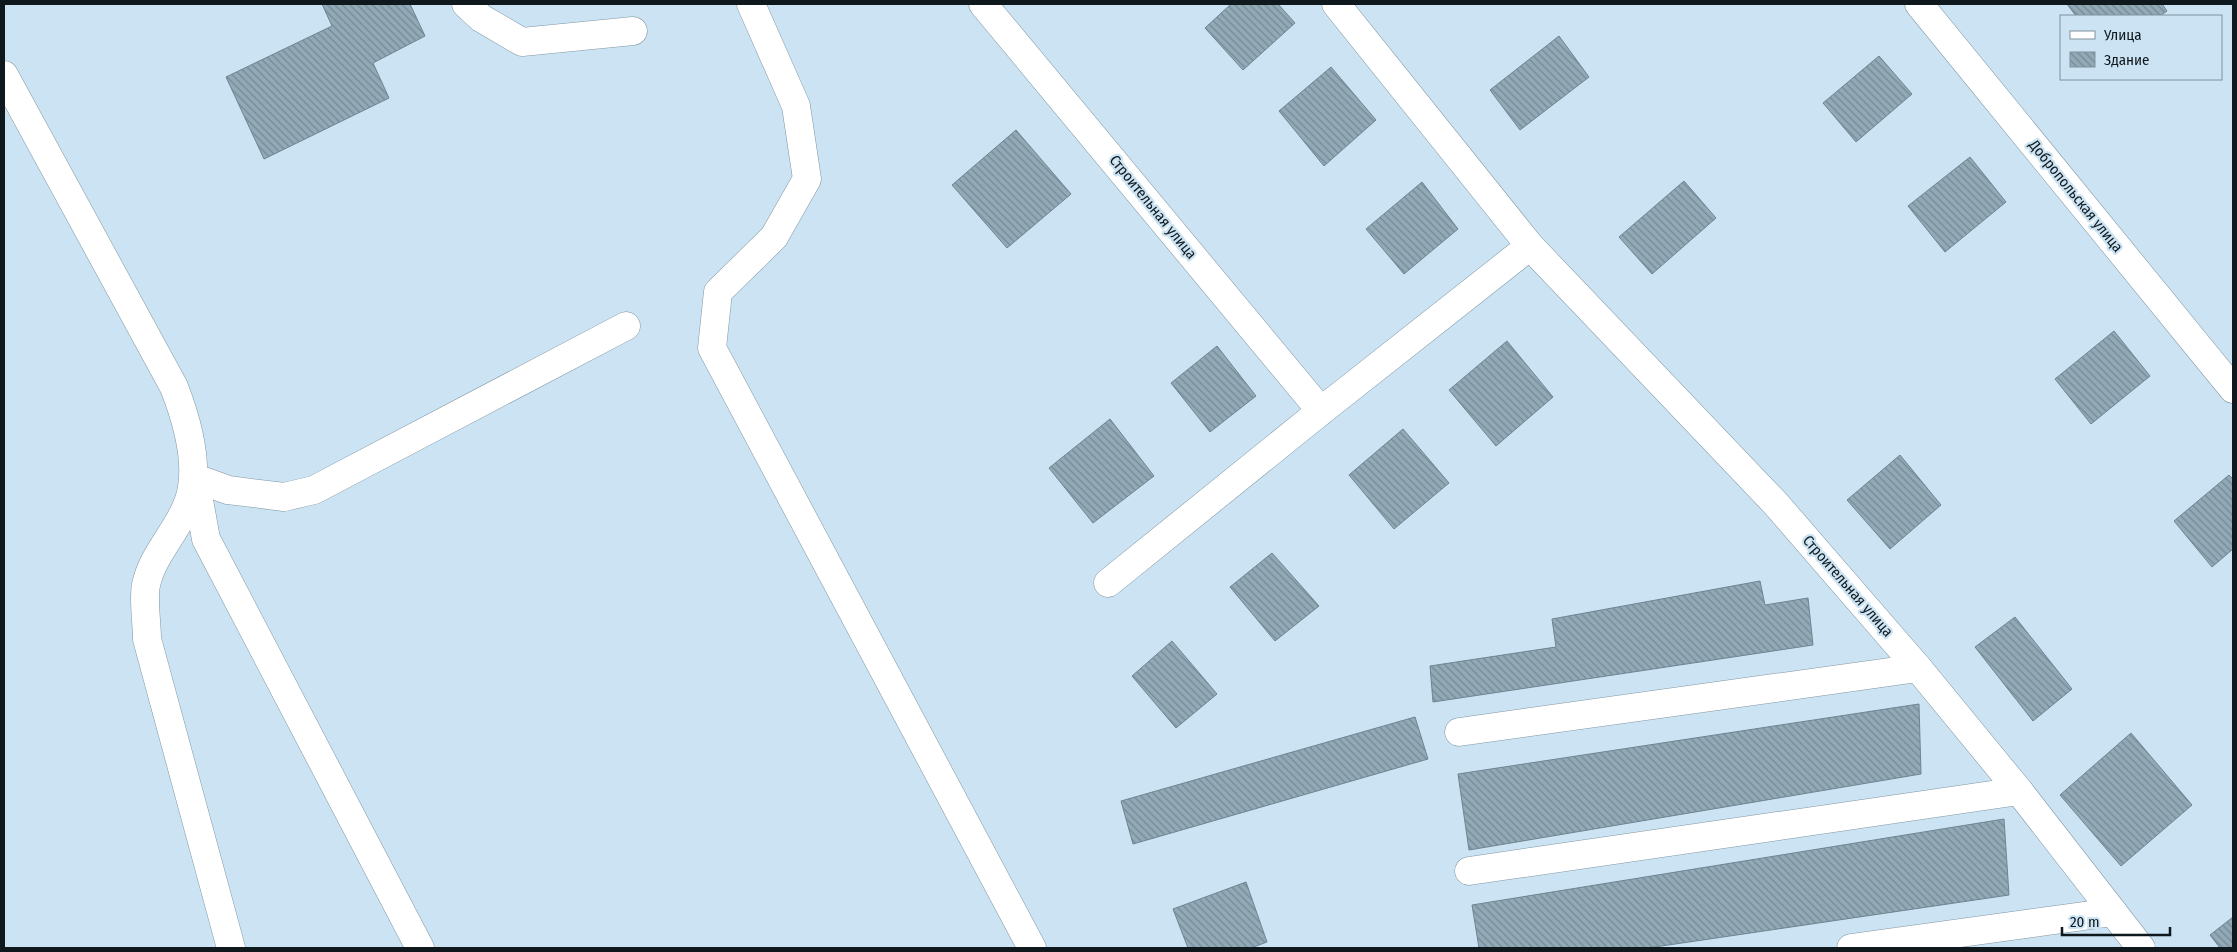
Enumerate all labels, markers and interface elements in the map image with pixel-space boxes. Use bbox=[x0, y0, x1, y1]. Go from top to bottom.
legend bbox=[2060, 15, 2222, 80]
text: Улица bbox=[2103, 26, 2142, 44]
text: Здание bbox=[2104, 51, 2150, 69]
street label: Добропольская улица bbox=[2025, 135, 2127, 256]
street label: Строительная улица bbox=[1106, 151, 1200, 263]
street label: Строительная улица bbox=[1799, 532, 1897, 640]
scale bar bbox=[2062, 904, 2170, 936]
text: 20 m bbox=[2070, 913, 2100, 931]

